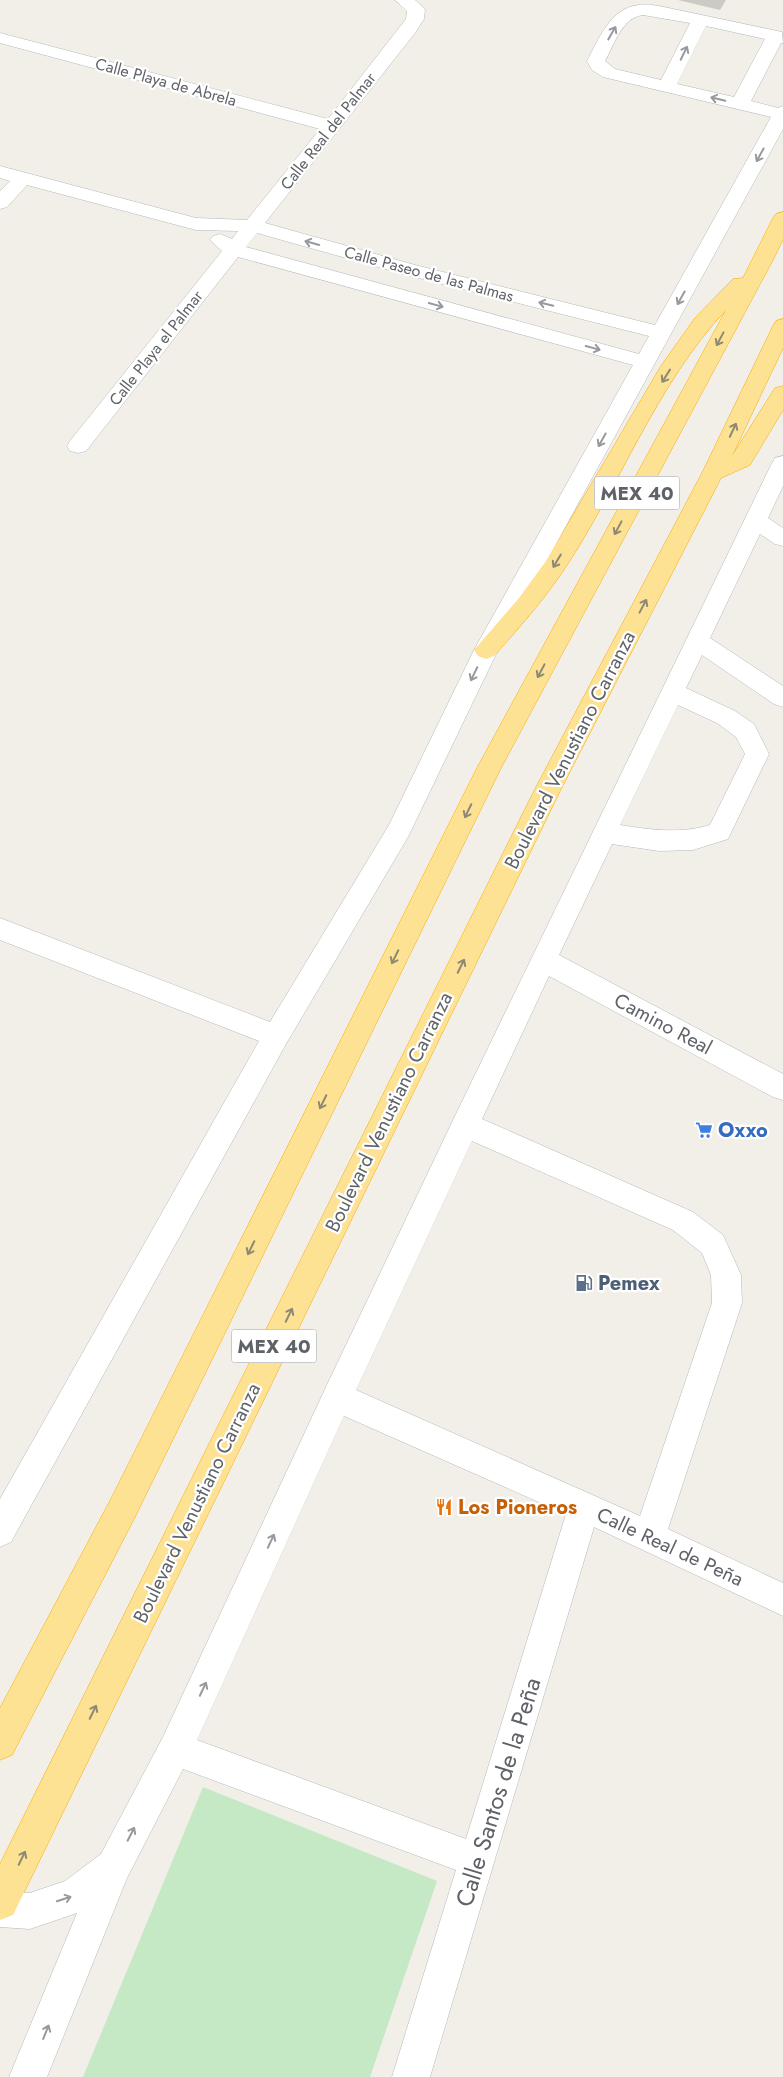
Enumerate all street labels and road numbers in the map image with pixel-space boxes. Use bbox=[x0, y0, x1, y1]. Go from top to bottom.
street label: Calle Playa de Abrela bbox=[93, 52, 239, 112]
street label: Calle Real del Palmar bbox=[275, 67, 382, 195]
street label: Calle Paseo de las Palmas bbox=[342, 240, 516, 308]
street label: Calle Playa el Palmar bbox=[104, 285, 209, 411]
road number: MEX 40 bbox=[594, 476, 680, 509]
street label: Boulevard Venustiano Carranza bbox=[497, 626, 643, 874]
street label: Camino Real bbox=[609, 986, 717, 1062]
street label: Boulevard Venustiano Carranza bbox=[318, 987, 460, 1237]
road number: MEX 40 bbox=[232, 1330, 316, 1362]
street label: Boulevard Venustiano Carranza bbox=[126, 1378, 268, 1628]
street label: Calle Real de Peña bbox=[592, 1500, 748, 1594]
street label: Calle Santos de la Peña bbox=[446, 1673, 550, 1911]

